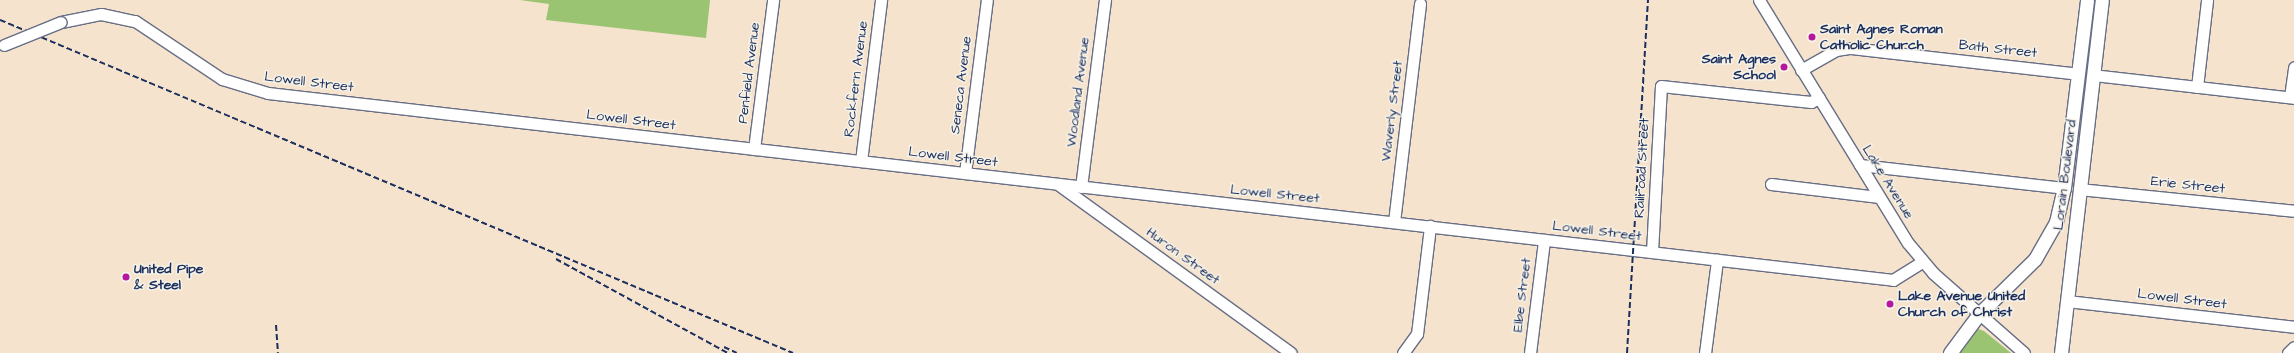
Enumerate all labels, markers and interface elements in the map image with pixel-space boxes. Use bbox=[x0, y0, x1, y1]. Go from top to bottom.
street label: Rockfern Avenue bbox=[841, 20, 871, 138]
street label: Penfield Avenue bbox=[734, 21, 764, 125]
place label: Saint Agnes Roman Catholic Church bbox=[1820, 21, 1943, 54]
marker: Saint Agnes Roman Catholic Church bbox=[1807, 32, 1817, 42]
street label: Seneca Avenue bbox=[947, 35, 975, 135]
street label: Woodland Avenue bbox=[1063, 36, 1093, 148]
street label: Bath Street bbox=[1958, 37, 2038, 61]
place label: Saint Agnes School bbox=[1702, 51, 1776, 84]
street label: Waverly Street bbox=[1377, 60, 1407, 162]
marker: Saint Agnes School bbox=[1779, 62, 1789, 72]
street label: Lowell Street bbox=[263, 68, 355, 96]
street label: Lowell Street bbox=[585, 106, 677, 134]
street label: Railroad Street bbox=[1631, 118, 1653, 218]
street label: Lorain Boulevard bbox=[2050, 119, 2080, 231]
street label: Lake Avenue bbox=[1859, 142, 1917, 222]
street label: Lowell Street bbox=[907, 143, 999, 171]
street label: Erie Street bbox=[2150, 173, 2226, 197]
street label: Lowell Street bbox=[1230, 181, 1320, 207]
street label: Lowell Street bbox=[1551, 217, 1643, 245]
street label: Huron Street bbox=[1143, 224, 1223, 288]
street label: Elbe Street bbox=[1509, 257, 1535, 333]
place label: United Pipe & Steel bbox=[134, 261, 203, 294]
marker: United Pipe & Steel bbox=[121, 272, 131, 282]
street label: Lowell Street bbox=[2136, 285, 2228, 313]
place label: Lake Avenue United Church of Christ bbox=[1898, 288, 2025, 320]
marker: Lake Avenue United Church of Christ bbox=[1885, 299, 1895, 309]

